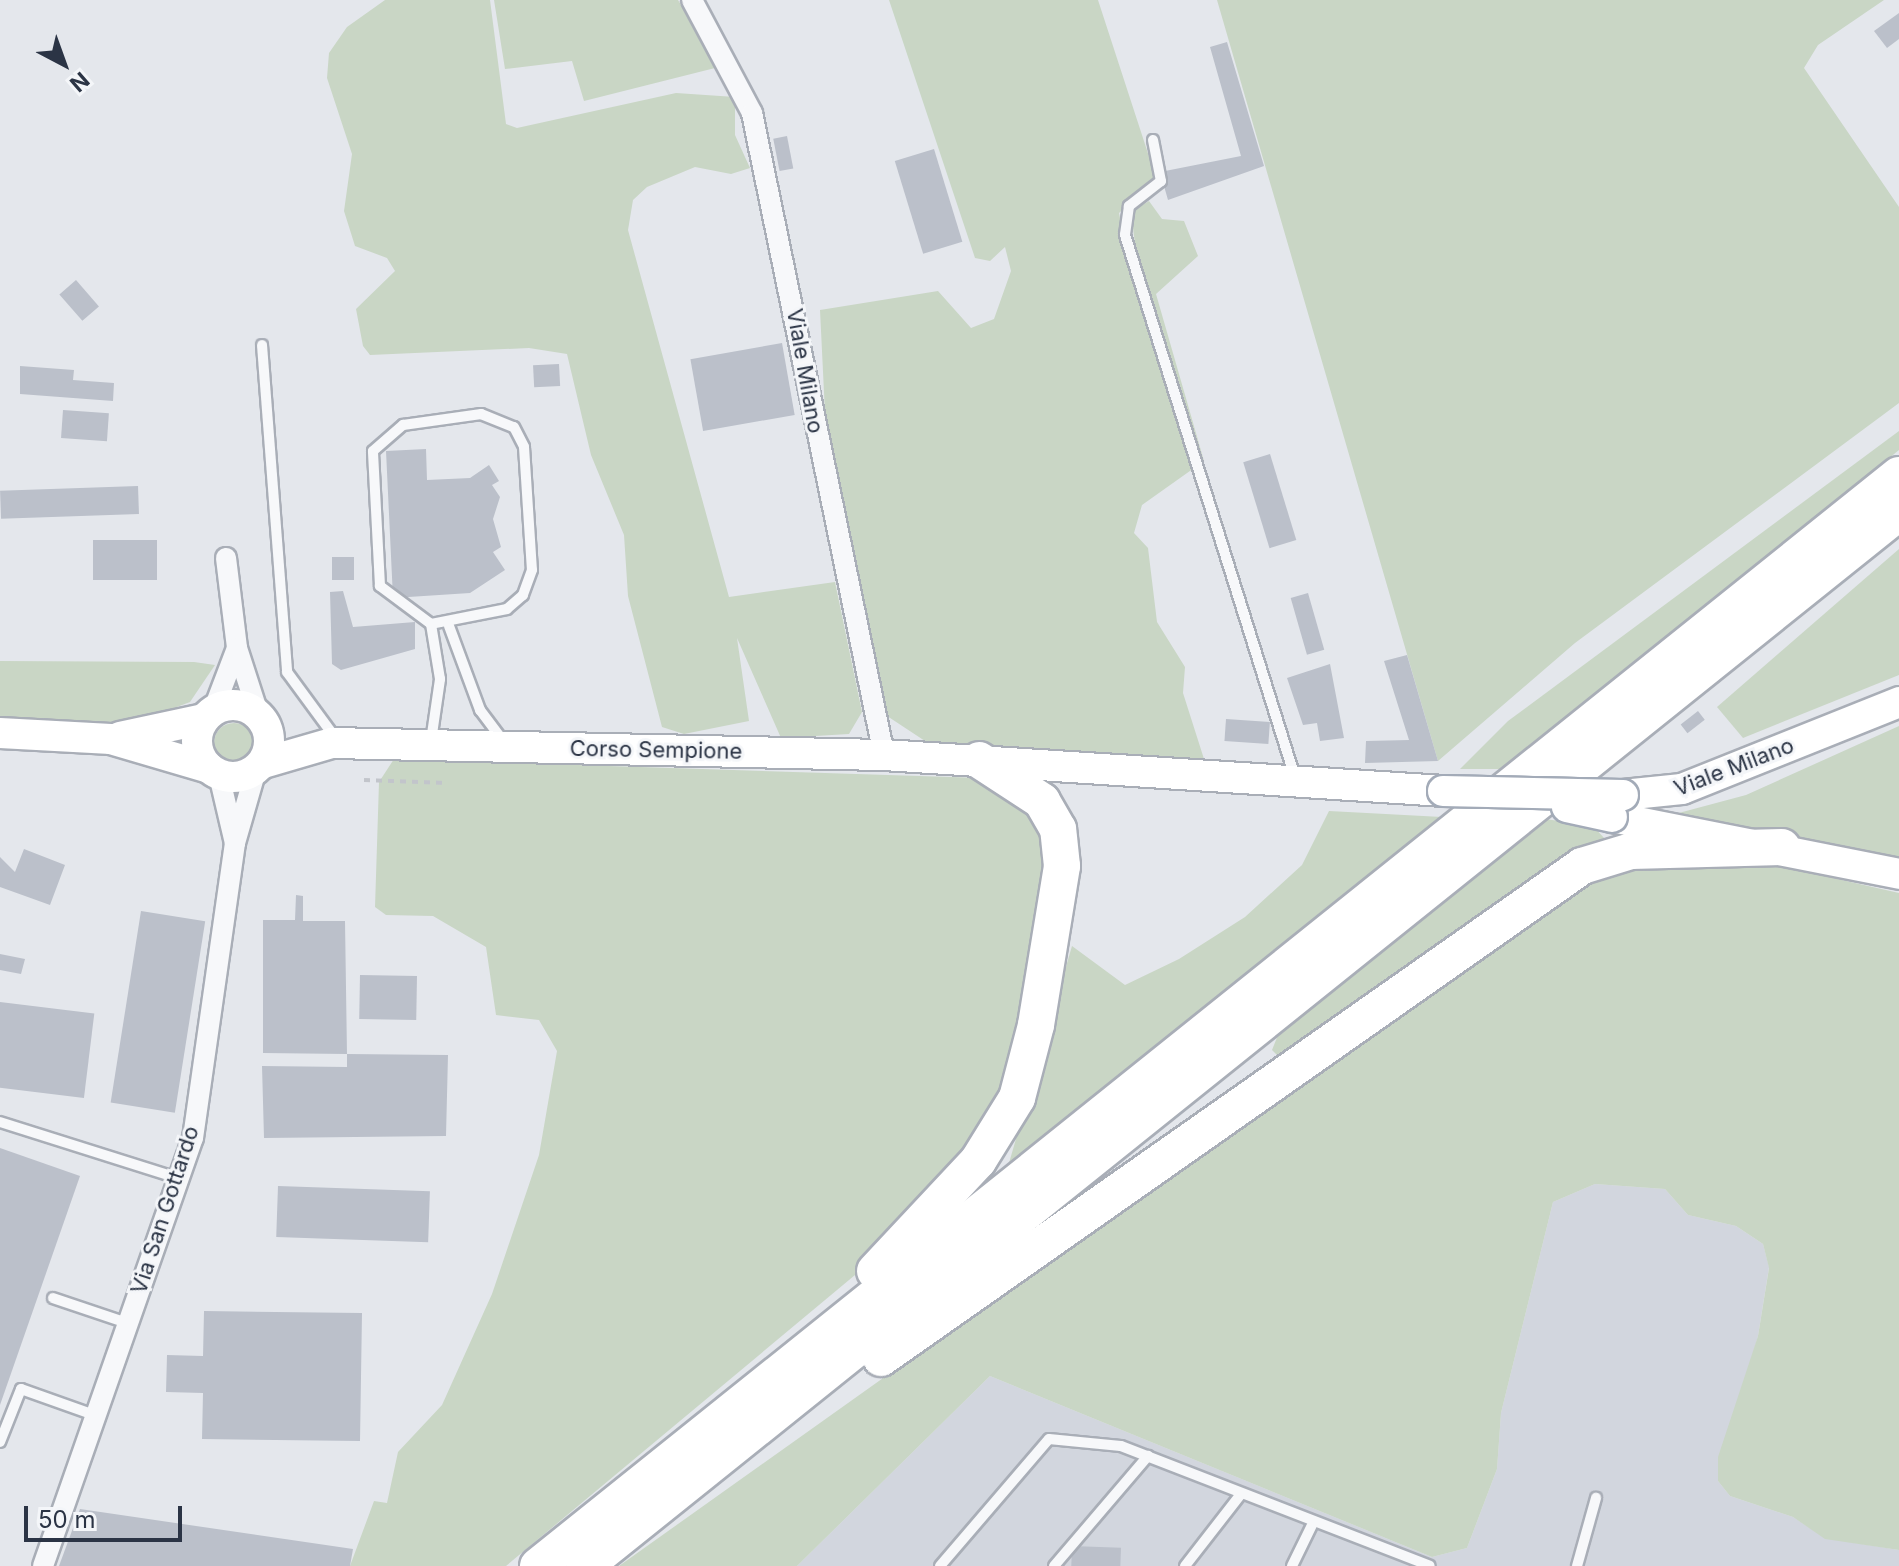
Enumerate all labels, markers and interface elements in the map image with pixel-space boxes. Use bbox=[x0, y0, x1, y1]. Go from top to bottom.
north arrow bbox=[24, 24, 104, 104]
text: N bbox=[65, 67, 95, 97]
street label: Viale Milano bbox=[781, 307, 829, 435]
street label: Viale Milano bbox=[1670, 732, 1798, 802]
street label: Corso Sempione bbox=[570, 735, 742, 765]
street label: Via San Gottardo bbox=[125, 1123, 205, 1297]
scale bar bbox=[28, 1490, 186, 1540]
text: 50 m bbox=[38, 1505, 96, 1534]

